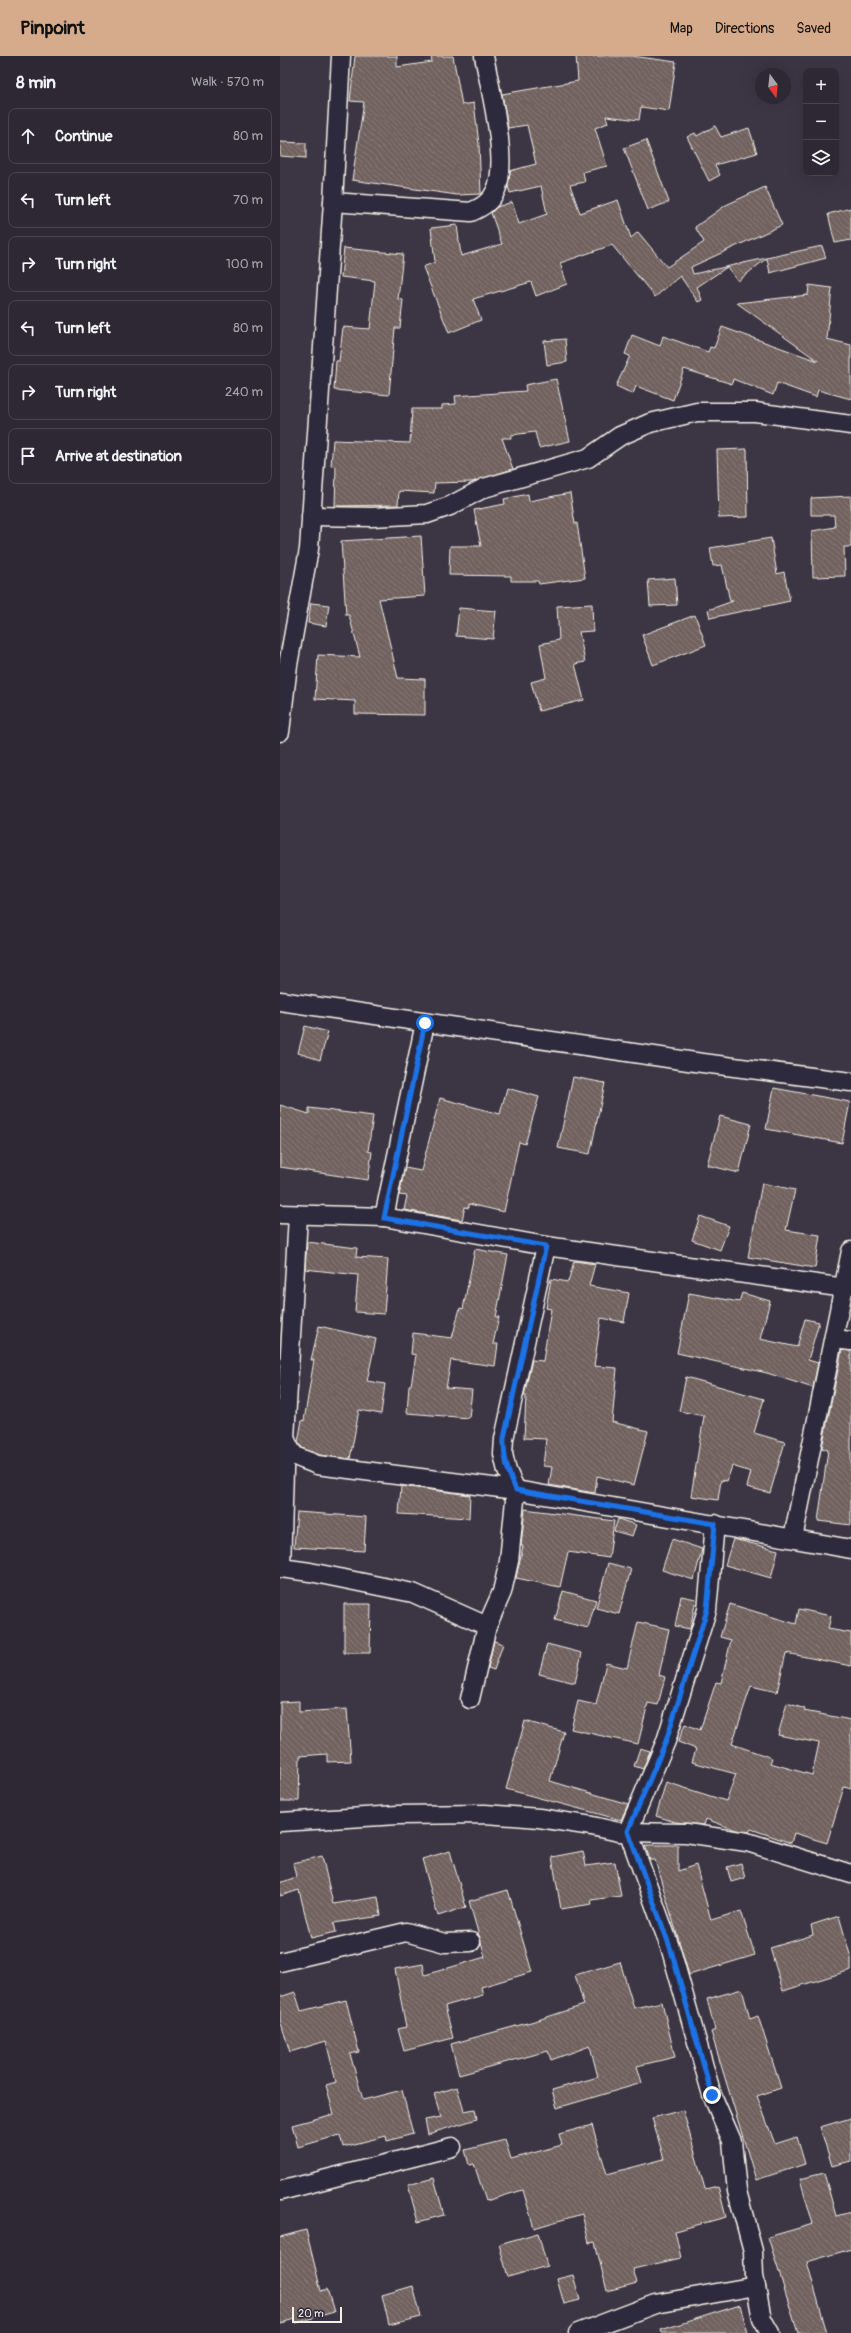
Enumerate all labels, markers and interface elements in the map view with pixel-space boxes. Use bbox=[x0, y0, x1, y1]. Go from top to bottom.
text: Pinpoint bbox=[20, 16, 85, 40]
text: Map bbox=[670, 20, 693, 37]
text: Directions bbox=[715, 20, 774, 37]
text: Saved bbox=[796, 20, 831, 37]
north arrow bbox=[755, 68, 791, 104]
map controls bbox=[803, 68, 839, 176]
button: + bbox=[803, 68, 839, 104]
text: 8 min bbox=[16, 72, 56, 93]
text: Walk · 570 m bbox=[191, 74, 264, 90]
button: − bbox=[803, 104, 839, 140]
icon: ahead bbox=[17, 125, 39, 147]
text: Continue bbox=[55, 127, 113, 146]
text: 80 m bbox=[233, 128, 263, 144]
button: layers bbox=[803, 140, 839, 176]
icon: left bbox=[17, 189, 39, 211]
text: Turn left bbox=[55, 191, 111, 210]
text: 70 m bbox=[233, 192, 263, 208]
icon: right bbox=[17, 253, 39, 275]
text: Turn right bbox=[55, 255, 116, 274]
text: 100 m bbox=[226, 256, 263, 272]
icon: left bbox=[17, 317, 39, 339]
text: Turn left bbox=[55, 319, 111, 338]
text: 80 m bbox=[233, 320, 263, 336]
icon: right bbox=[17, 381, 39, 403]
text: Turn right bbox=[55, 383, 116, 402]
text: 240 m bbox=[225, 384, 263, 400]
icon: arrive bbox=[17, 445, 39, 467]
text: Arrive at destination bbox=[55, 447, 182, 466]
route start bbox=[416, 1014, 434, 1032]
route end bbox=[703, 2086, 721, 2104]
scale bar bbox=[292, 2305, 342, 2324]
text: 20 m bbox=[298, 2307, 324, 2320]

